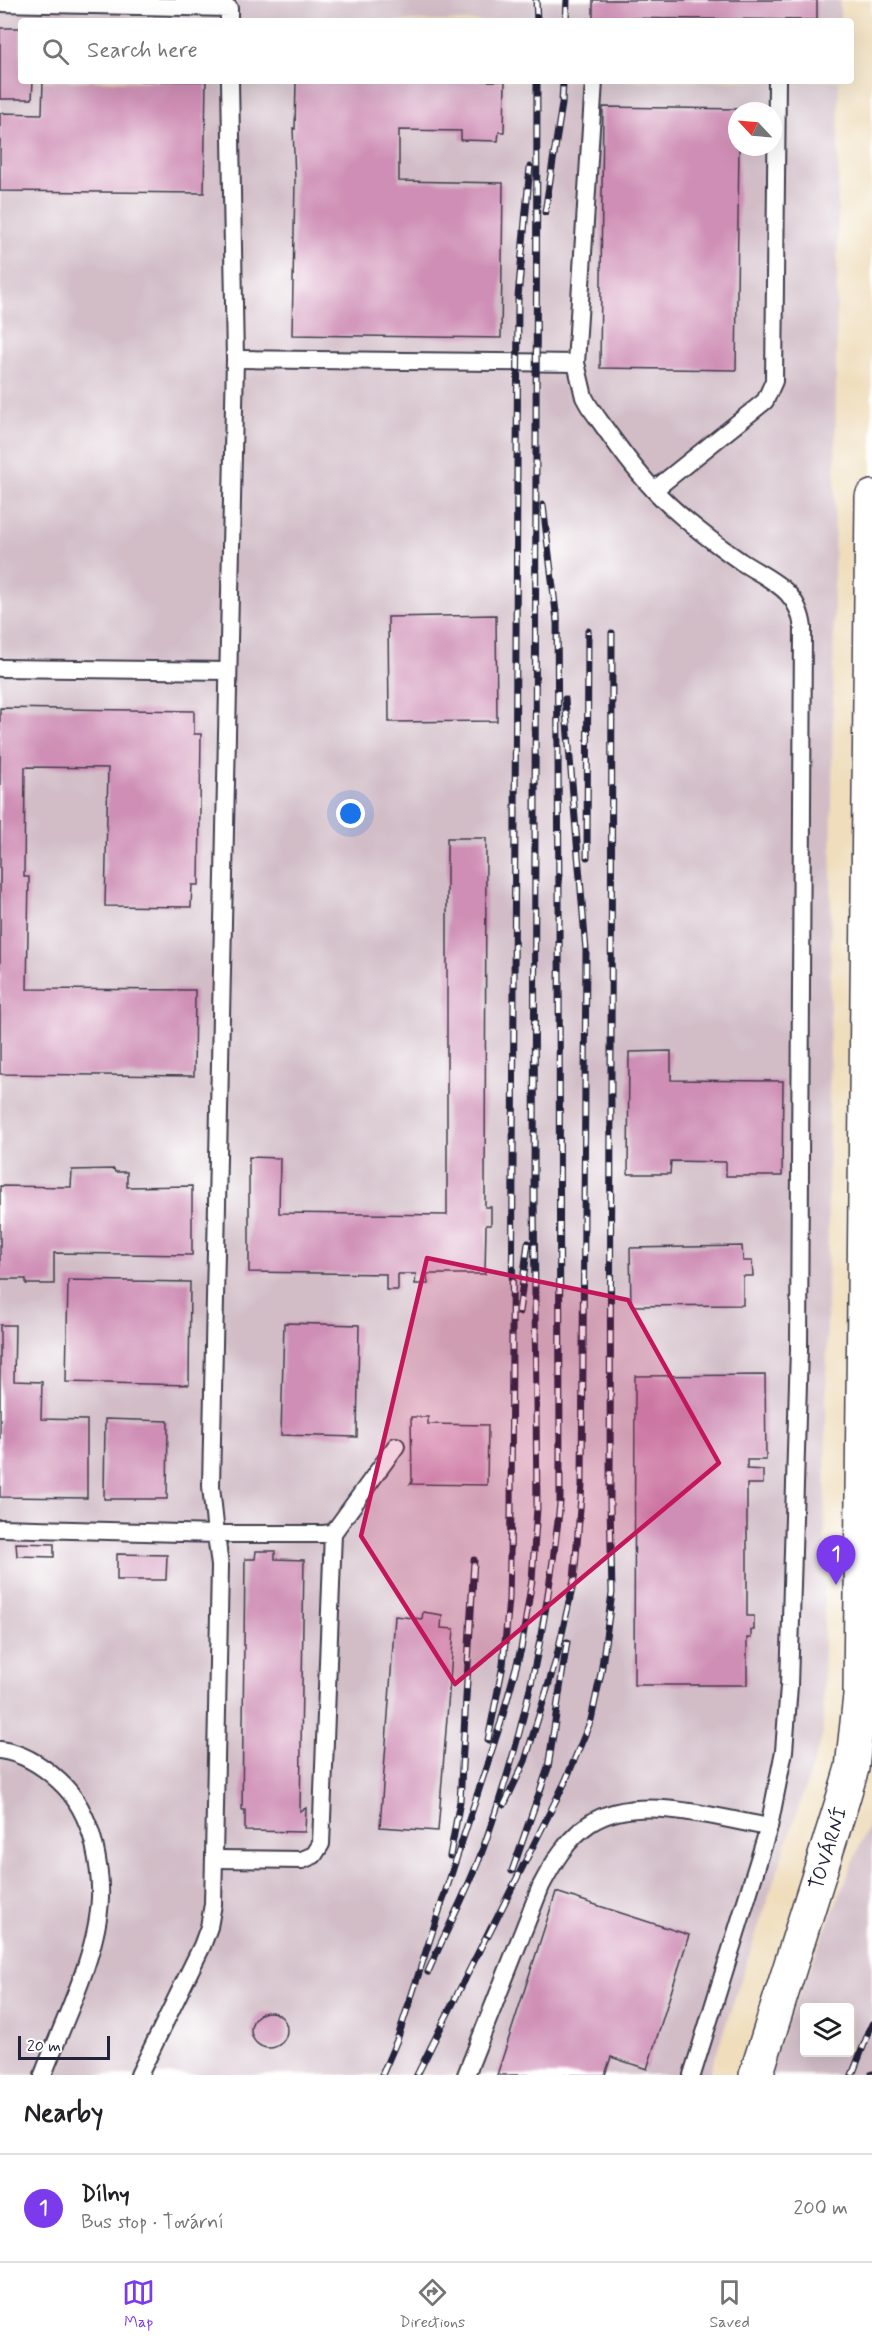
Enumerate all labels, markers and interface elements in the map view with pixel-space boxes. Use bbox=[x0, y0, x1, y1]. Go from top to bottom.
search box bbox=[18, 18, 854, 84]
icon: search bbox=[39, 35, 72, 68]
text: Search here bbox=[87, 37, 198, 65]
north arrow bbox=[728, 102, 782, 156]
your location bbox=[336, 799, 365, 828]
pin: 1 bbox=[816, 1536, 856, 1585]
street label: TOVÁRNÍ bbox=[803, 1804, 855, 1893]
map controls bbox=[800, 2003, 854, 2057]
button: layers bbox=[800, 2003, 854, 2057]
scale bar bbox=[18, 2033, 110, 2060]
text: 20 m bbox=[27, 2036, 61, 2057]
text: Nearby bbox=[24, 2097, 103, 2131]
text: Dílny bbox=[81, 2181, 130, 2209]
text: 1 bbox=[39, 2195, 48, 2222]
text: 200 m bbox=[793, 2195, 848, 2222]
text: Bus stop · Tovární bbox=[81, 2209, 224, 2236]
tab: Map bbox=[122, 2276, 155, 2333]
tab: Directions bbox=[399, 2276, 465, 2333]
tab: Saved bbox=[709, 2276, 750, 2333]

